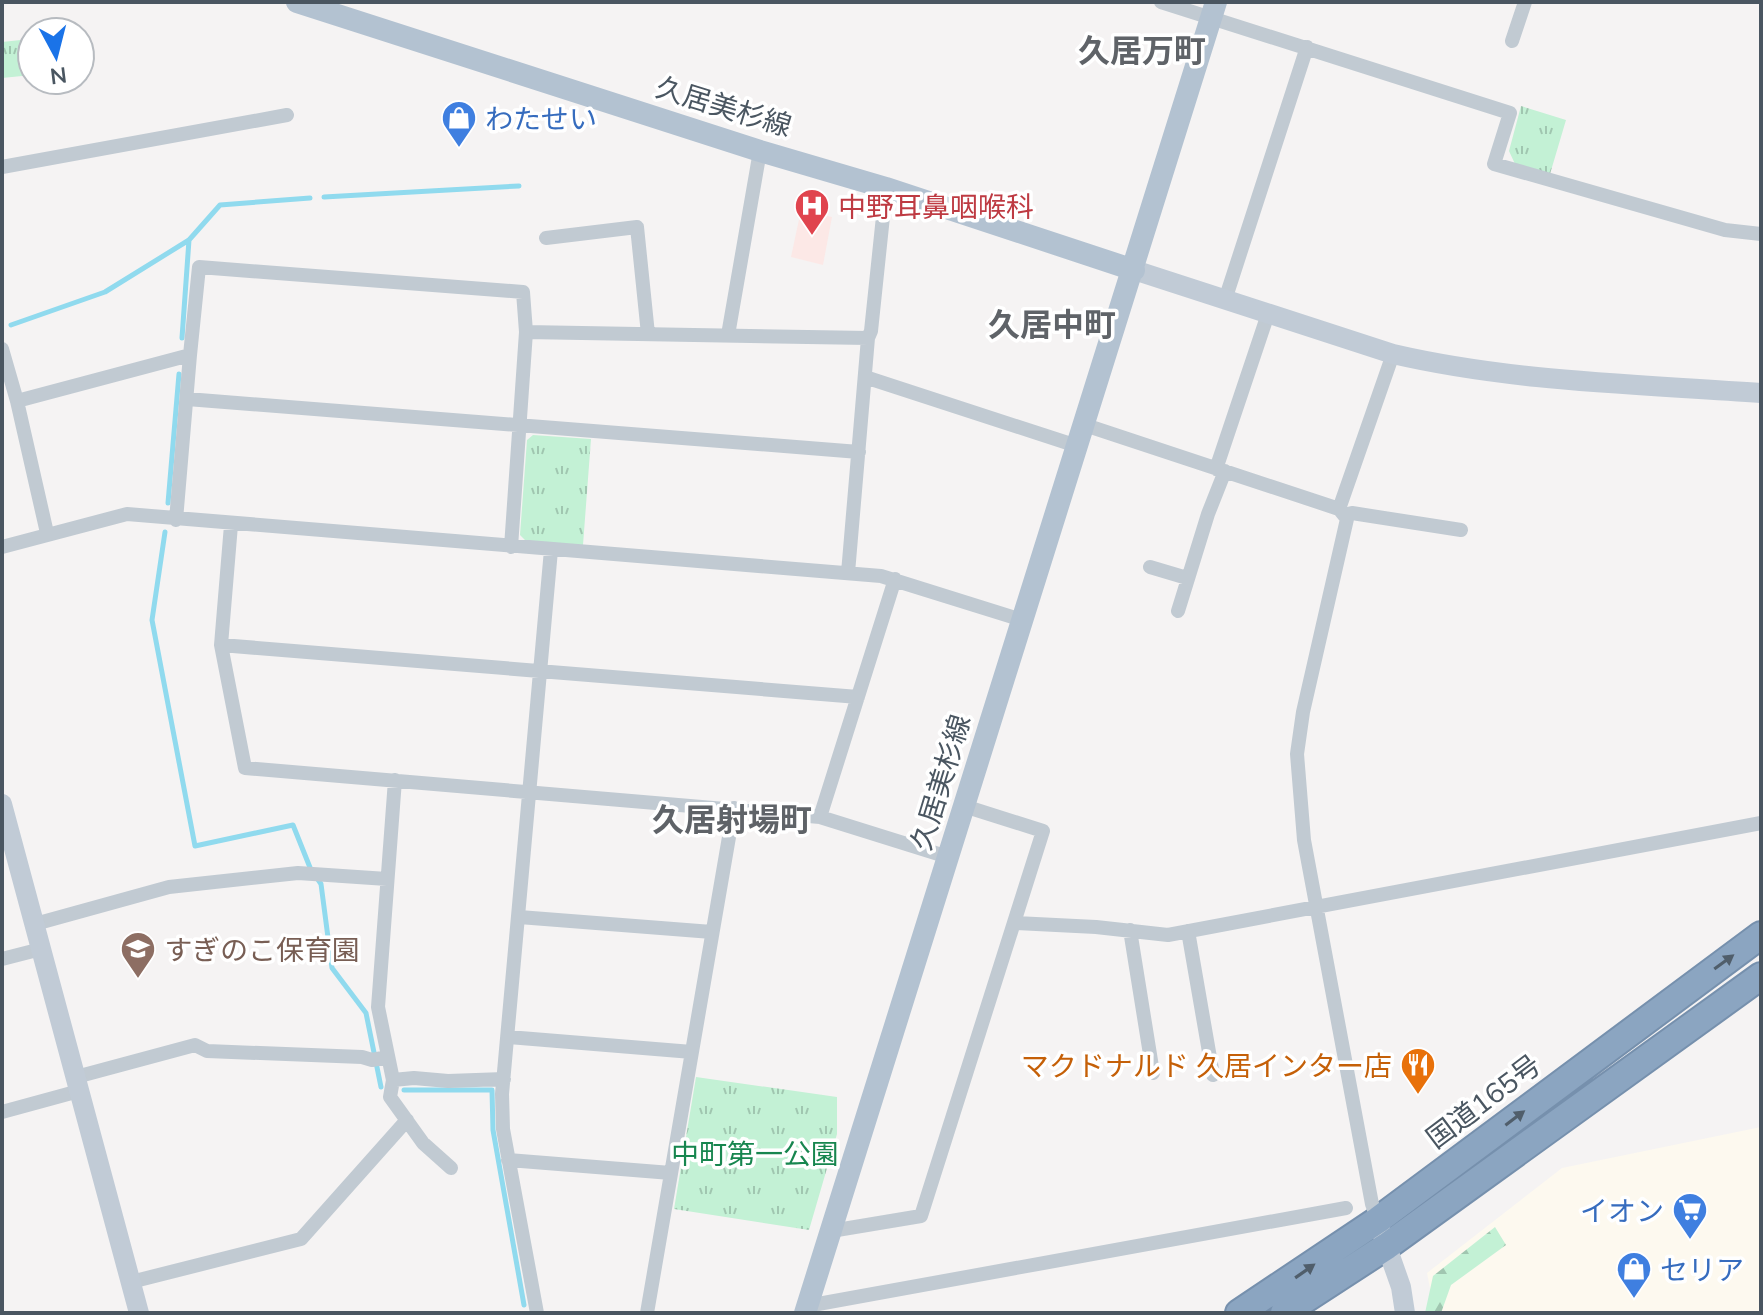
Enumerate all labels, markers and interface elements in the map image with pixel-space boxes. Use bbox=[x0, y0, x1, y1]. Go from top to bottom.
north arrow bbox=[16, 16, 96, 96]
district label: 久居万町 bbox=[1078, 30, 1206, 70]
text: N bbox=[48, 61, 68, 91]
street label: 久居美杉線 bbox=[652, 69, 796, 143]
shop icon: わたせい bbox=[440, 99, 478, 149]
place label: わたせい bbox=[485, 101, 597, 136]
hospital icon: 中野耳鼻咽喉科 bbox=[793, 187, 831, 237]
place label: 中野耳鼻咽喉科 bbox=[838, 189, 1034, 224]
district label: 久居中町 bbox=[988, 304, 1116, 344]
street label: 久居美杉線 bbox=[903, 710, 977, 854]
district label: 久居射場町 bbox=[652, 799, 812, 839]
school or university icon: すぎのこ保育園 bbox=[119, 930, 157, 980]
place label: すぎのこ保育園 bbox=[164, 932, 360, 967]
one-way arrow bbox=[1713, 955, 1734, 971]
restaurant icon: マクドナルド 久居インター店 bbox=[1399, 1046, 1437, 1096]
street label: 国道165号 bbox=[1419, 1047, 1547, 1155]
place label: マクドナルド 久居インター店 bbox=[1021, 1048, 1392, 1083]
one-way arrow bbox=[1505, 1110, 1525, 1126]
park label: 中町第一公園 bbox=[671, 1136, 839, 1171]
supermarket icon: イオン bbox=[1671, 1191, 1709, 1241]
place label: イオン bbox=[1580, 1193, 1664, 1228]
shop icon: セリア bbox=[1615, 1250, 1653, 1300]
place label: セリア bbox=[1660, 1252, 1744, 1287]
one-way arrow bbox=[1295, 1264, 1316, 1279]

